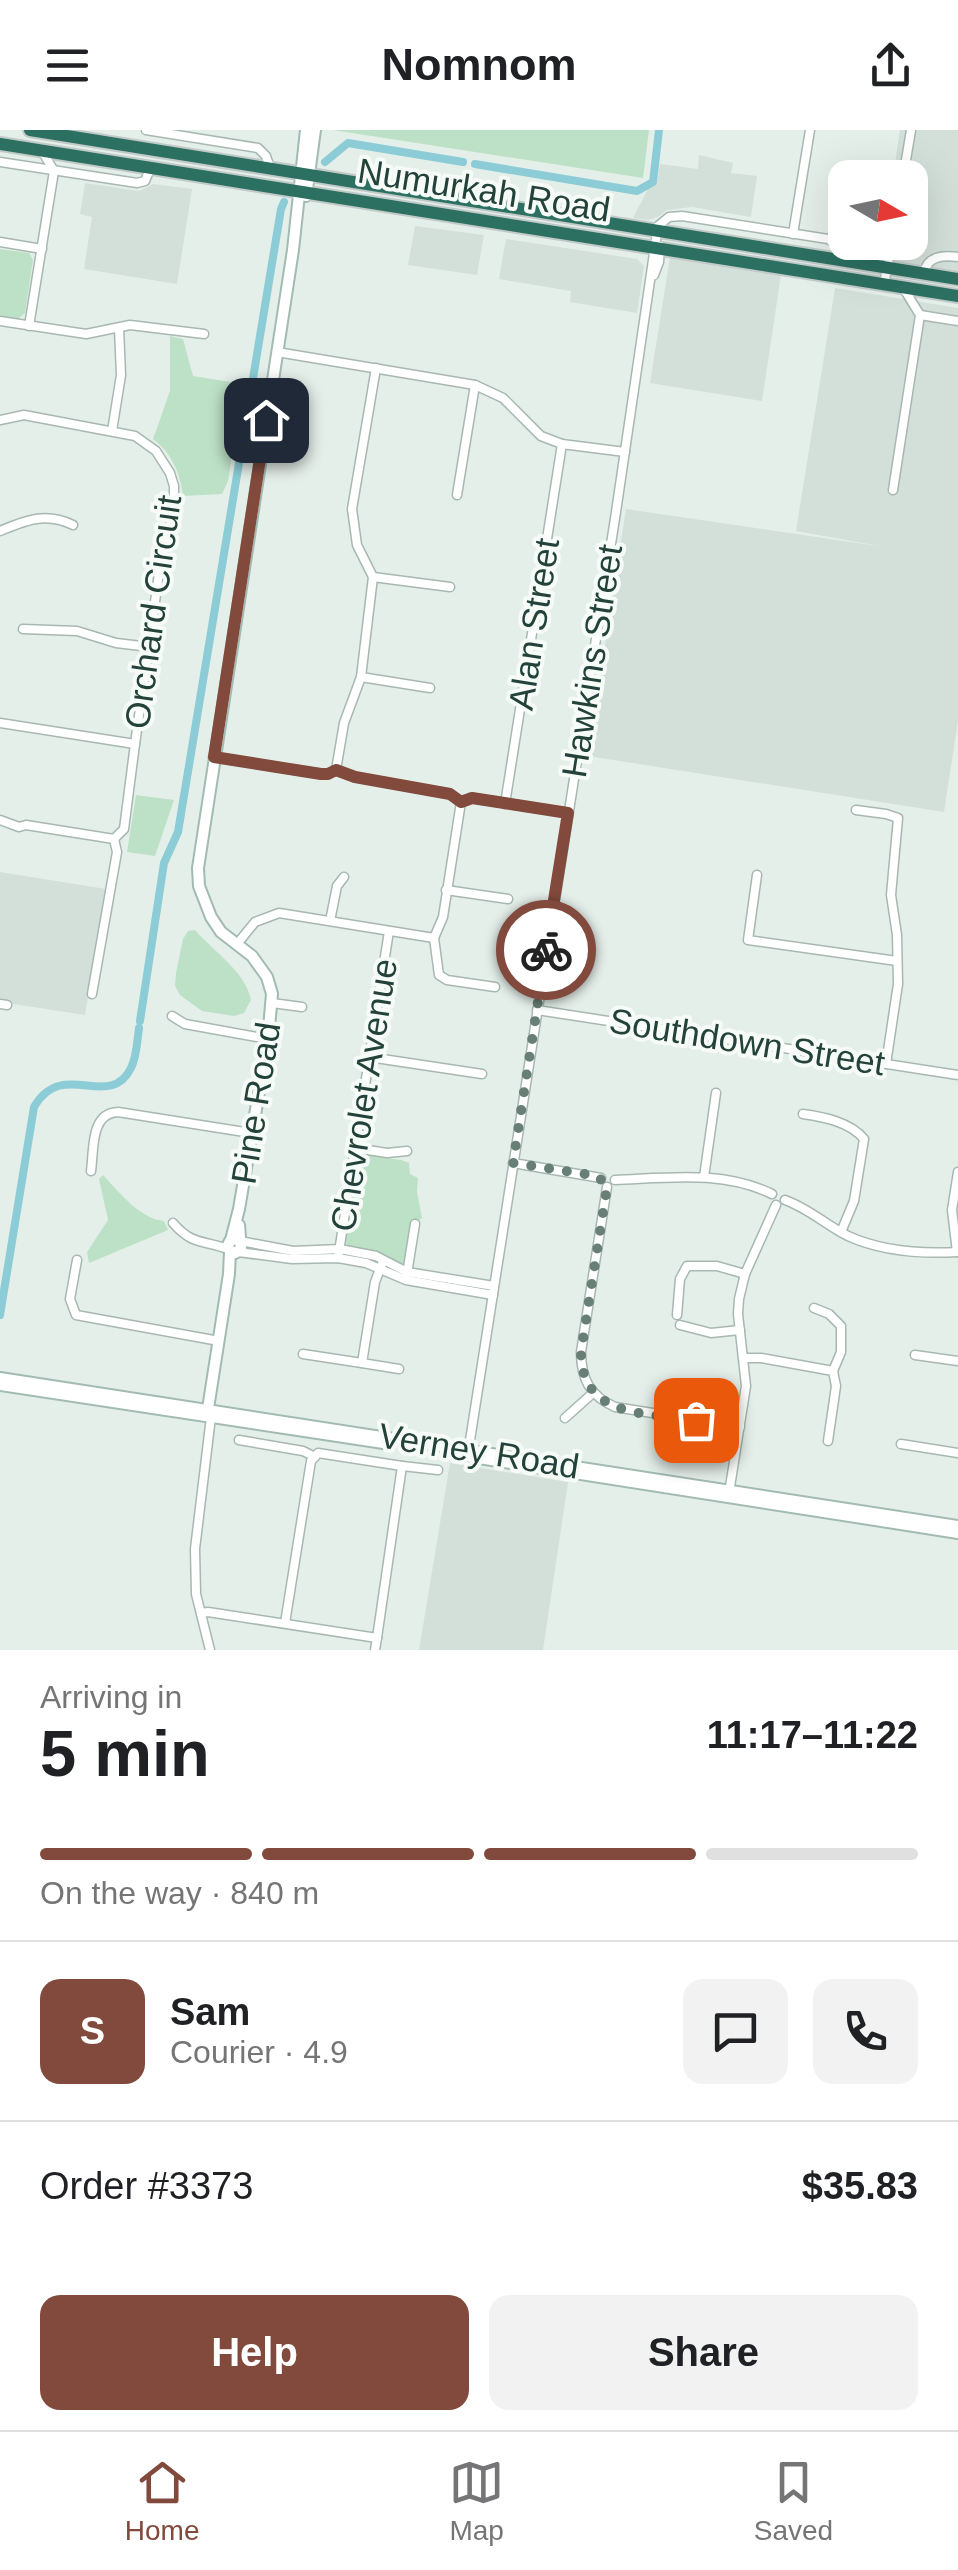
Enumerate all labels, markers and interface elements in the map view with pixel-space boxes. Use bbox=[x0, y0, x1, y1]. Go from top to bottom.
icon: menu bbox=[40, 38, 95, 93]
icon: share bbox=[863, 38, 918, 93]
text: Nomnom bbox=[382, 39, 577, 90]
street label: Numurkah Road bbox=[355, 150, 613, 229]
north arrow bbox=[828, 160, 928, 260]
map controls bbox=[828, 160, 928, 260]
pin bbox=[224, 378, 309, 463]
icon: home bbox=[239, 393, 294, 448]
street label: Orchard Circuit bbox=[117, 492, 188, 731]
street label: Alan Street bbox=[501, 535, 566, 712]
street label: Hawkins Street bbox=[554, 541, 629, 780]
courier bbox=[496, 900, 596, 1000]
icon: bike bbox=[519, 923, 574, 978]
street label: Chevrolet Avenue bbox=[323, 956, 404, 1234]
street label: Southdown Street bbox=[607, 1000, 888, 1083]
street label: Pine Road bbox=[223, 1019, 288, 1187]
pin bbox=[654, 1378, 739, 1463]
icon: bag bbox=[669, 1393, 724, 1448]
street label: Verney Road bbox=[376, 1415, 582, 1486]
text: Arriving in bbox=[40, 1679, 182, 1715]
text: 11:17–11:22 bbox=[707, 1714, 918, 1756]
text: 5 min bbox=[40, 1717, 210, 1790]
text: On the way · 840 m bbox=[40, 1875, 319, 1911]
button: chat bbox=[683, 1979, 788, 2084]
button: phone bbox=[813, 1979, 918, 2084]
text: Sam bbox=[170, 1991, 250, 2033]
text: S bbox=[80, 2010, 105, 2052]
text: Courier · 4.9 bbox=[170, 2034, 348, 2070]
text: Order #3373 bbox=[40, 2165, 253, 2207]
text: $35.83 bbox=[802, 2165, 918, 2207]
button: Help bbox=[40, 2295, 469, 2410]
button: Share bbox=[489, 2295, 918, 2410]
tab: Home bbox=[125, 2455, 200, 2547]
tab: Map bbox=[449, 2455, 504, 2547]
tab: Saved bbox=[754, 2455, 833, 2547]

